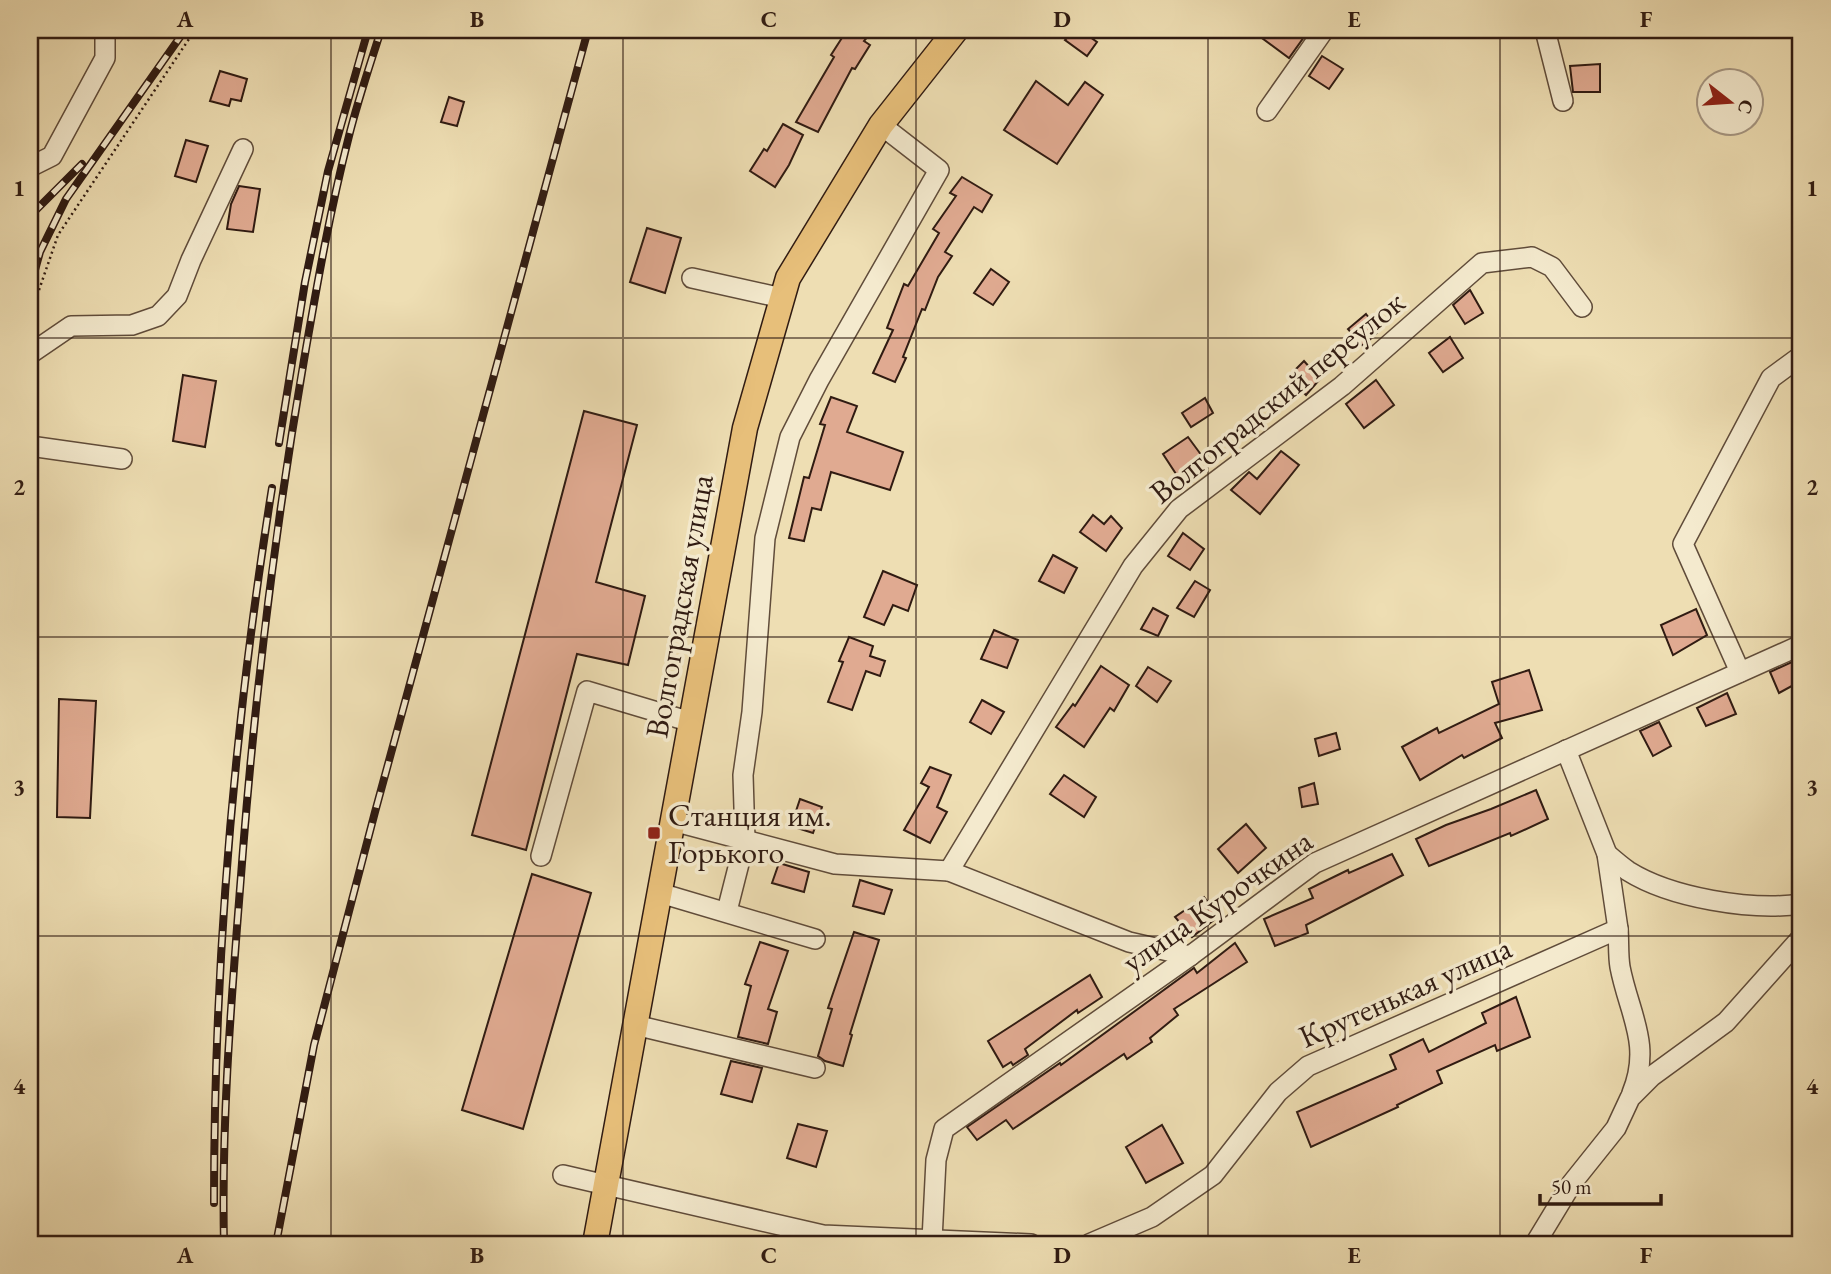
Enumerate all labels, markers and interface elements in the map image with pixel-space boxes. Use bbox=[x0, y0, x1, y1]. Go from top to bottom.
text: A bbox=[176, 4, 194, 34]
text: B bbox=[470, 4, 484, 34]
text: C bbox=[761, 4, 777, 34]
text: D bbox=[1053, 4, 1071, 34]
text: E bbox=[1347, 4, 1361, 34]
text: F bbox=[1640, 4, 1653, 34]
north arrow bbox=[1694, 66, 1764, 136]
text: С bbox=[1732, 97, 1760, 117]
text: 1 bbox=[13, 173, 25, 203]
text: 1 bbox=[1806, 173, 1818, 203]
street label: Волгоградский переулок bbox=[1141, 281, 1413, 513]
street label: Волгоградская улица bbox=[635, 471, 723, 741]
text: 2 bbox=[13, 472, 25, 502]
text: 2 bbox=[1806, 472, 1818, 502]
text: 3 bbox=[13, 772, 25, 802]
text: 3 bbox=[1806, 772, 1818, 802]
place label: Станция им. Горького bbox=[668, 794, 832, 873]
street label: улица Курочкина bbox=[1113, 820, 1321, 982]
marker: Станция им. Горького bbox=[646, 825, 662, 841]
street label: Крутенькая улица bbox=[1292, 926, 1518, 1058]
text: 4 bbox=[13, 1071, 26, 1101]
text: 4 bbox=[1806, 1071, 1819, 1101]
scale bar bbox=[1540, 1162, 1661, 1206]
text: 50 m bbox=[1551, 1173, 1592, 1200]
text: A bbox=[176, 1240, 194, 1270]
text: B bbox=[470, 1240, 484, 1270]
text: C bbox=[761, 1240, 777, 1270]
text: D bbox=[1053, 1240, 1071, 1270]
text: E bbox=[1347, 1240, 1361, 1270]
text: F bbox=[1640, 1240, 1653, 1270]

